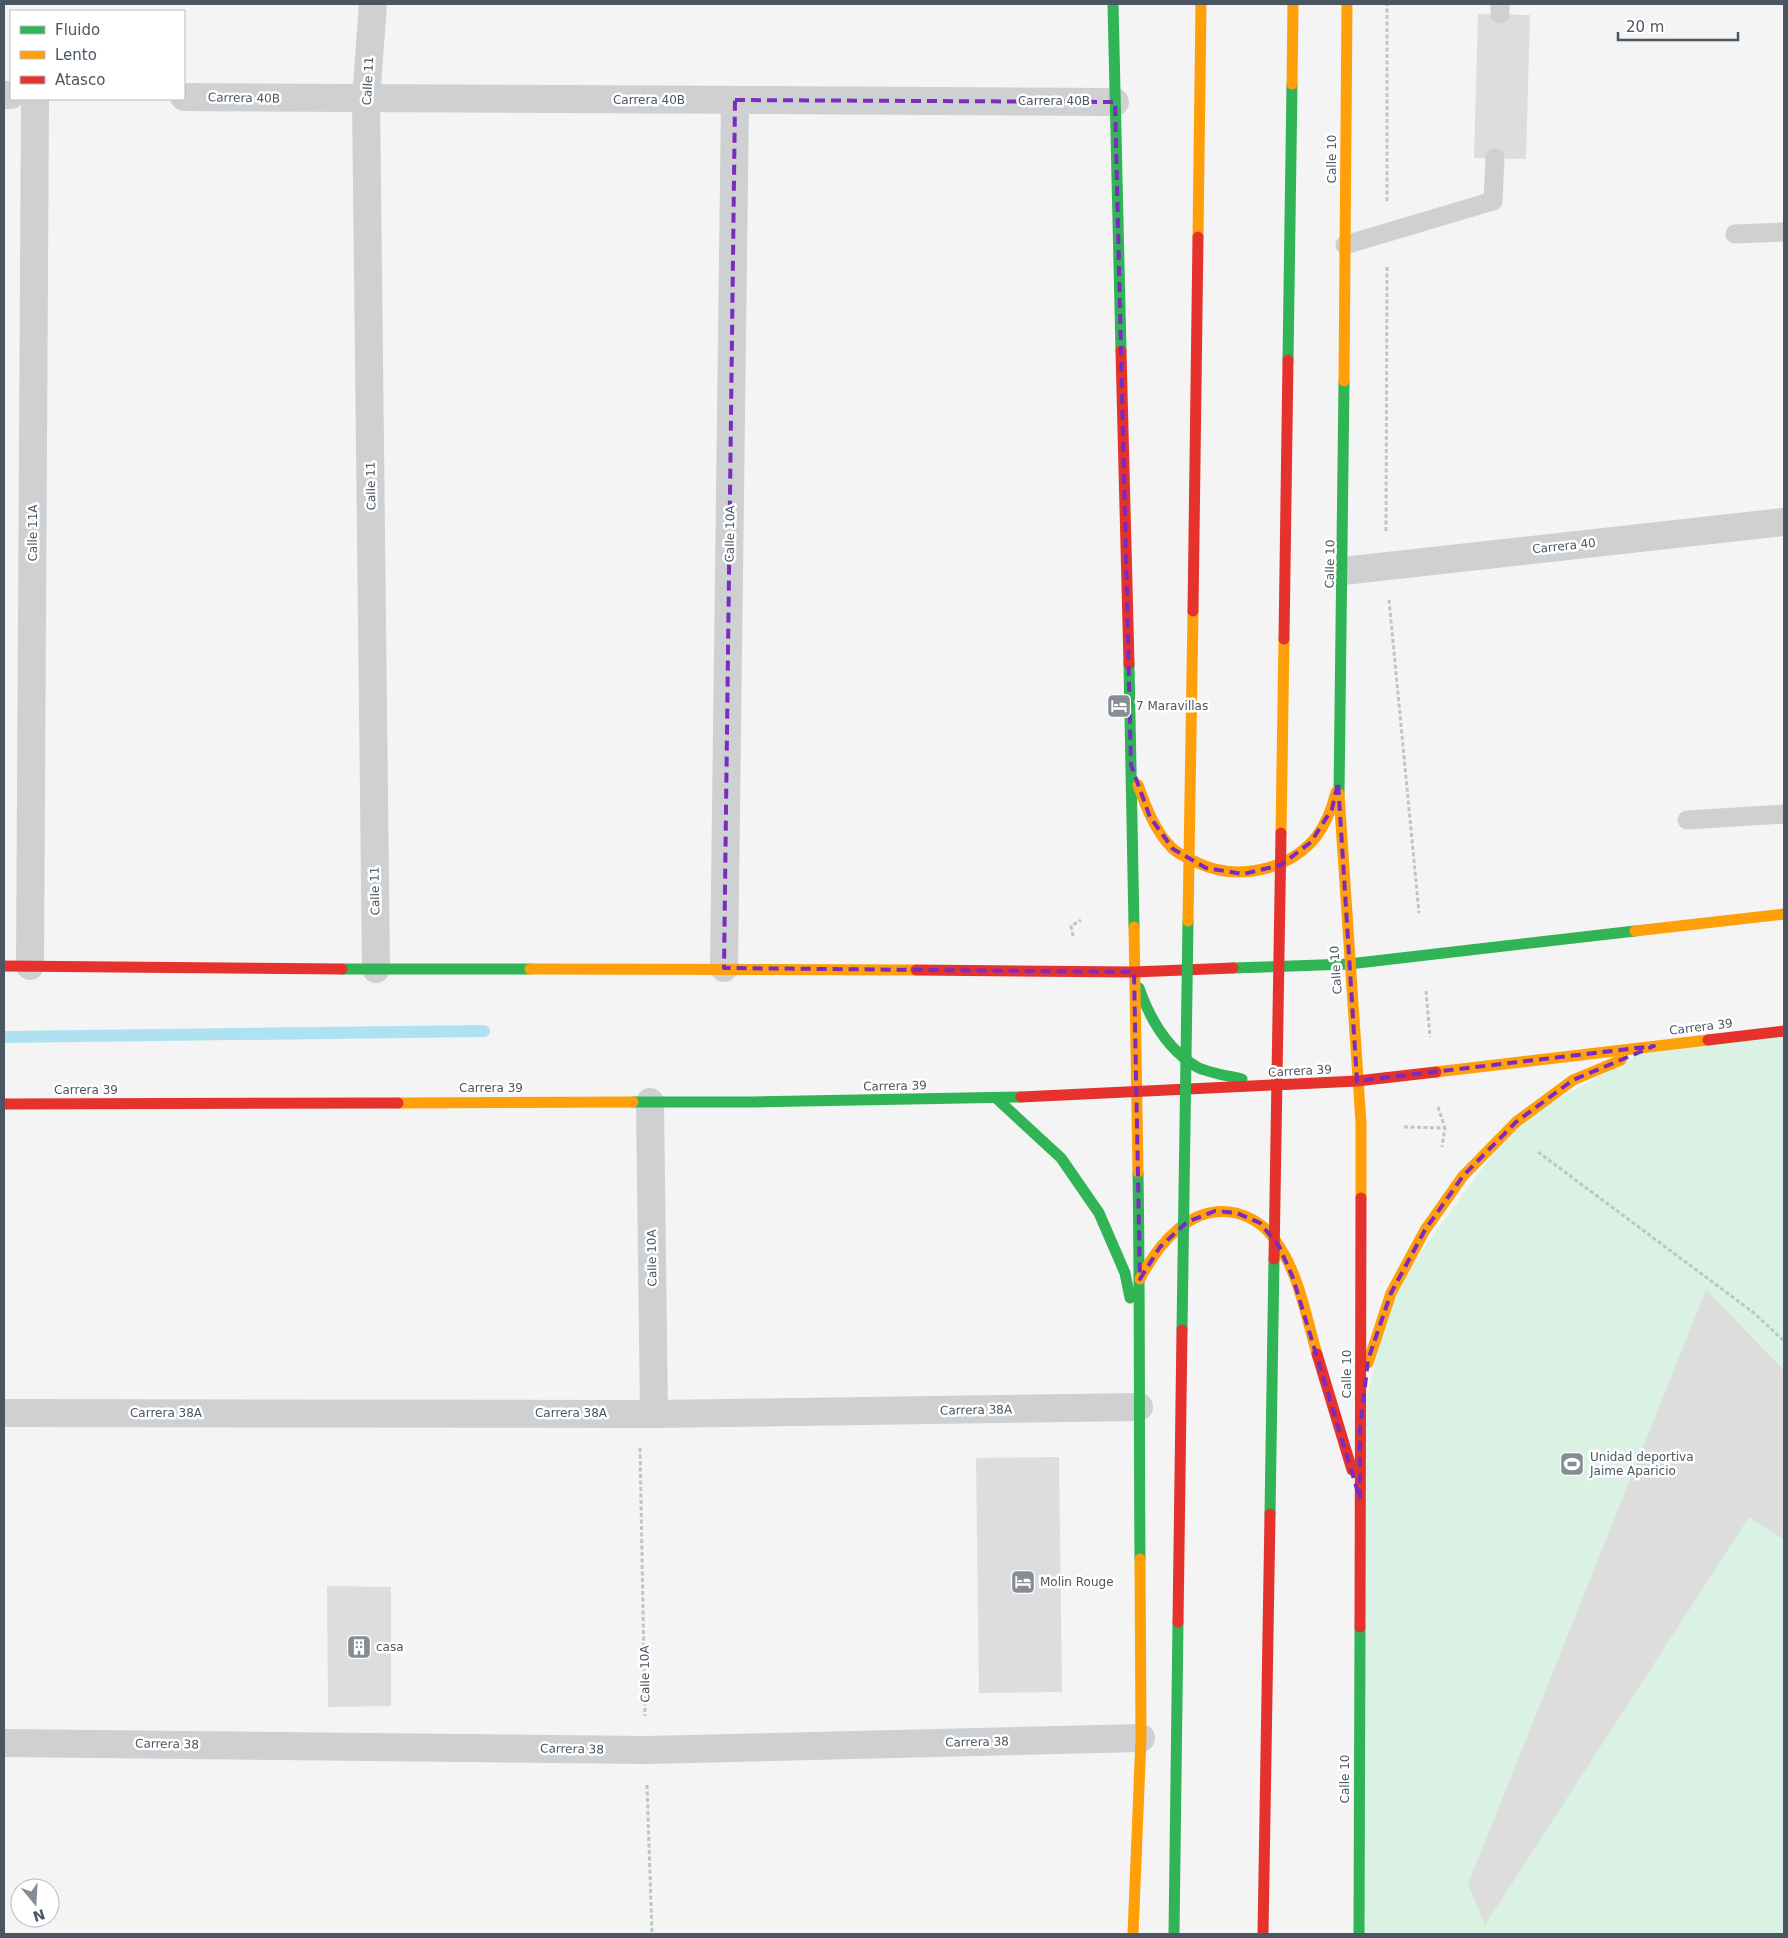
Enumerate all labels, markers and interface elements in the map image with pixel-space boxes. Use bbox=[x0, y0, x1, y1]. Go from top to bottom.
legend bbox=[10, 10, 185, 100]
scale bar bbox=[1618, 10, 1738, 42]
text: 20 m bbox=[1626, 18, 1664, 36]
text: Fluido bbox=[55, 21, 100, 39]
text: Lento bbox=[55, 46, 97, 64]
street label: Calle 11 bbox=[360, 56, 376, 106]
text: Atasco bbox=[55, 71, 105, 89]
street label: Carrera 40B bbox=[208, 90, 280, 106]
street label: Carrera 40B bbox=[613, 93, 685, 107]
street label: Carrera 40B bbox=[1018, 94, 1090, 108]
street label: Calle 10 bbox=[1325, 135, 1339, 183]
street label: Calle 11 bbox=[364, 461, 378, 511]
street label: Calle 11A bbox=[26, 504, 40, 562]
street label: Calle 10A bbox=[723, 505, 738, 563]
street label: Carrera 40 bbox=[1531, 536, 1597, 556]
street label: Calle 10 bbox=[1323, 539, 1337, 589]
hotel icon: 7 Maravillas bbox=[1106, 693, 1132, 719]
place label: 7 Maravillas bbox=[1136, 699, 1208, 713]
street label: Calle 11 bbox=[368, 866, 382, 916]
street label: Calle 10 bbox=[1327, 945, 1345, 995]
street label: Carrera 39 bbox=[1668, 1016, 1734, 1038]
street label: Carrera 39 bbox=[1268, 1062, 1332, 1080]
street label: Carrera 39 bbox=[863, 1078, 927, 1094]
street label: Carrera 39 bbox=[459, 1081, 523, 1095]
street label: Carrera 39 bbox=[54, 1083, 118, 1097]
street label: Calle 10A bbox=[644, 1229, 659, 1287]
street label: Calle 10 bbox=[1340, 1350, 1354, 1398]
street label: Carrera 38A bbox=[940, 1402, 1013, 1418]
street label: Carrera 38A bbox=[130, 1406, 203, 1420]
street label: Carrera 38A bbox=[535, 1406, 608, 1420]
place label: Unidad deportiva Jaime Aparicio bbox=[1589, 1450, 1694, 1478]
sports icon: Unidad deportiva Jaime Aparicio bbox=[1559, 1451, 1585, 1477]
hotel icon: Molin Rouge bbox=[1010, 1569, 1036, 1595]
place label: Molin Rouge bbox=[1040, 1575, 1114, 1589]
building icon: casa bbox=[346, 1634, 372, 1660]
place label: casa bbox=[376, 1640, 404, 1654]
street label: Calle 10A bbox=[637, 1645, 652, 1703]
street label: Carrera 38 bbox=[945, 1734, 1009, 1750]
street label: Carrera 38 bbox=[135, 1736, 199, 1752]
street label: Carrera 38 bbox=[540, 1741, 604, 1757]
street label: Calle 10 bbox=[1338, 1755, 1352, 1803]
north arrow bbox=[10, 1878, 60, 1928]
text: N bbox=[31, 1906, 47, 1925]

